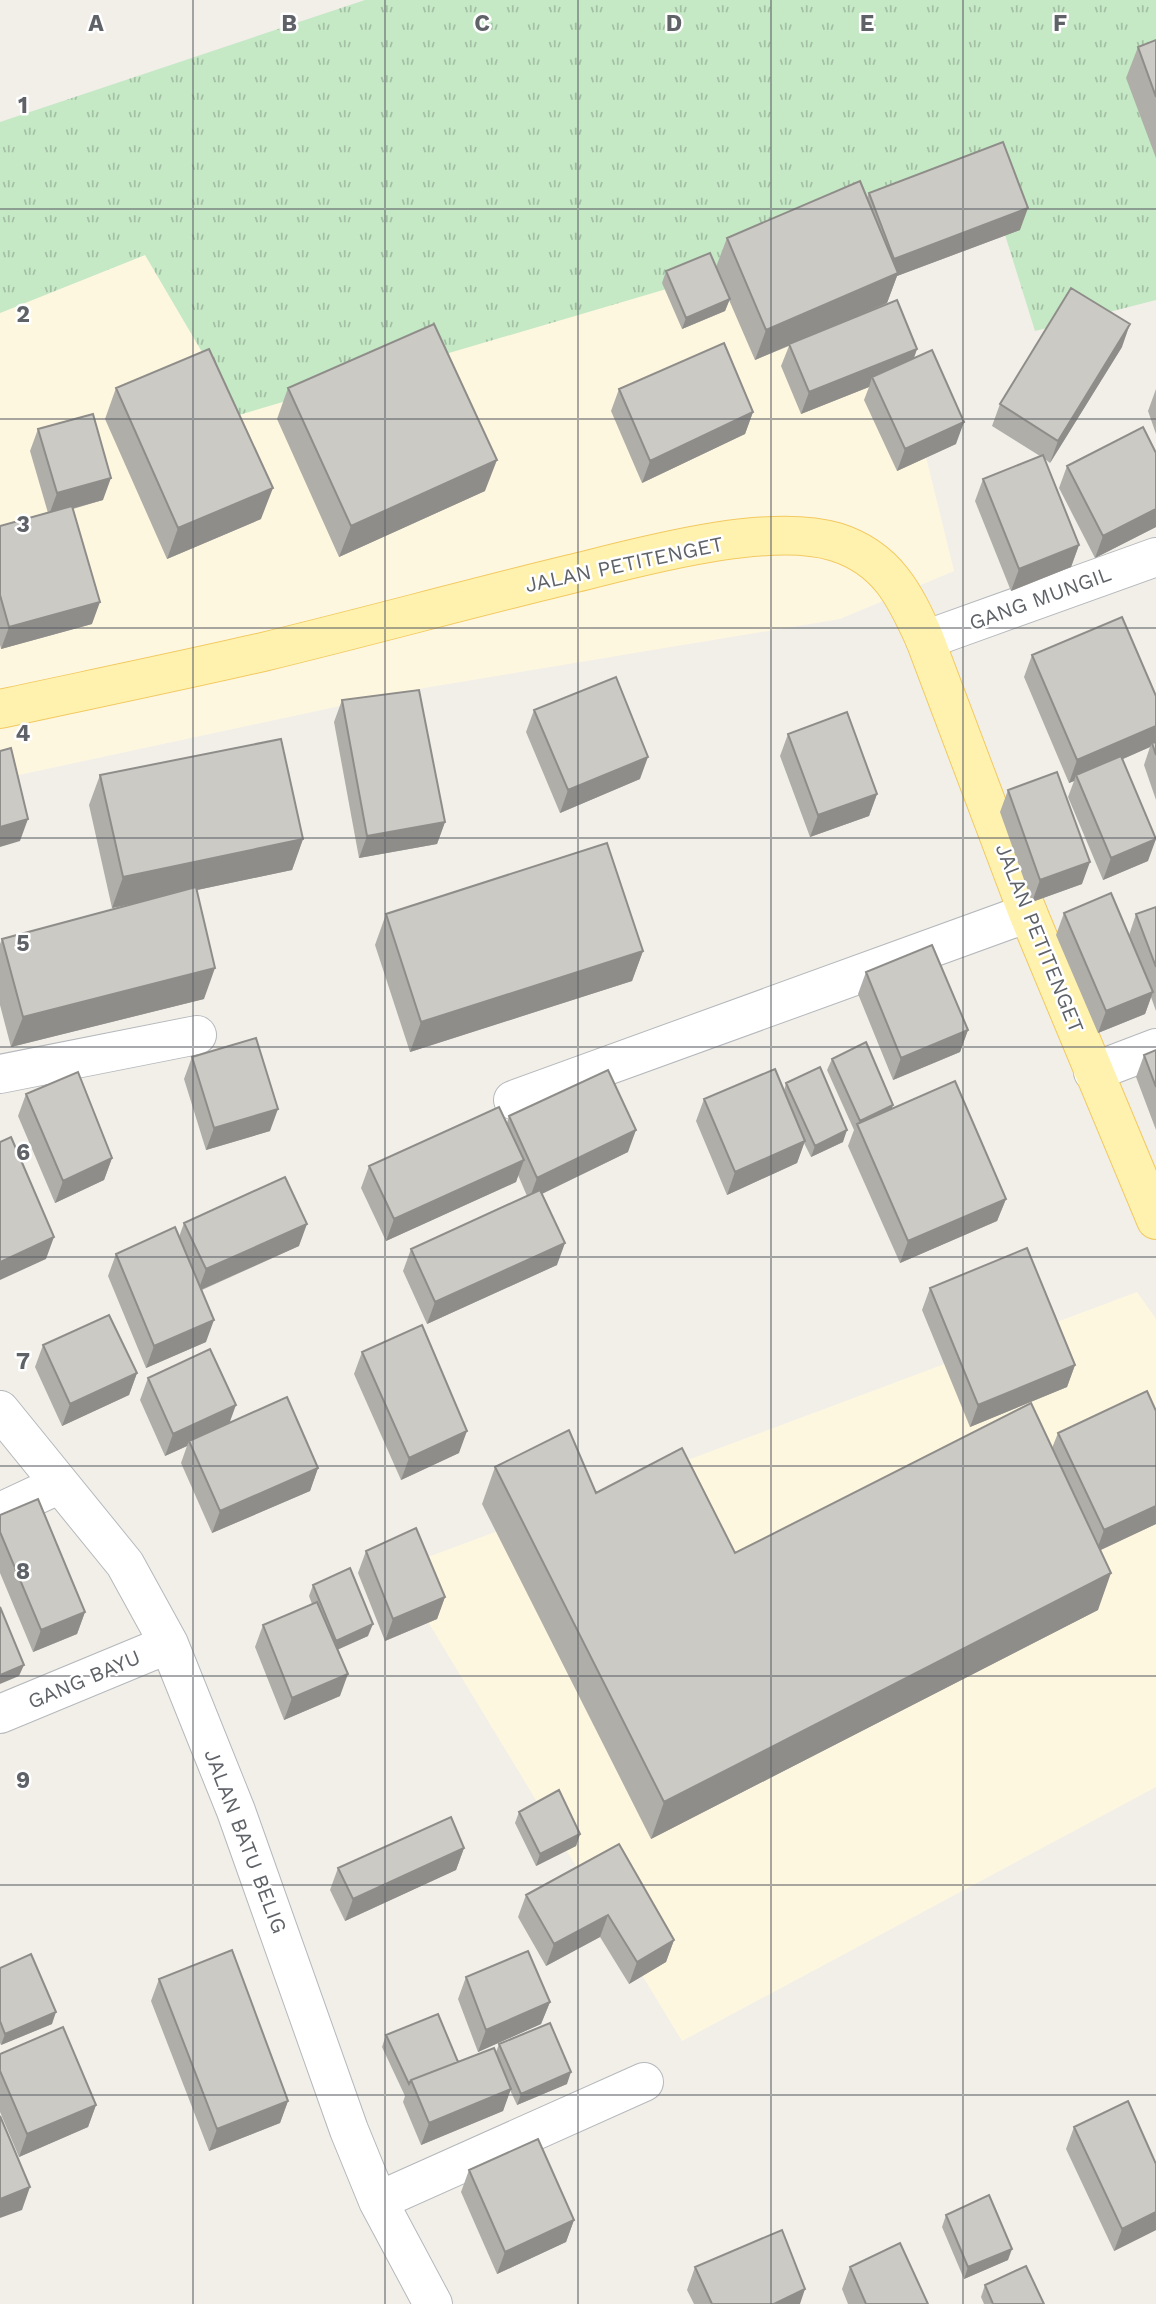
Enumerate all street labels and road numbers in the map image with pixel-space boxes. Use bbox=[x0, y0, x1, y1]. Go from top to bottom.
street label: JALAN PETITENGET bbox=[523, 531, 726, 597]
street label: GANG MUNGIL bbox=[966, 561, 1114, 635]
street label: JALAN PETITENGET bbox=[991, 840, 1090, 1037]
street label: GANG BAYU bbox=[24, 1644, 144, 1714]
street label: JALAN BATU BELIG bbox=[199, 1745, 293, 1937]

